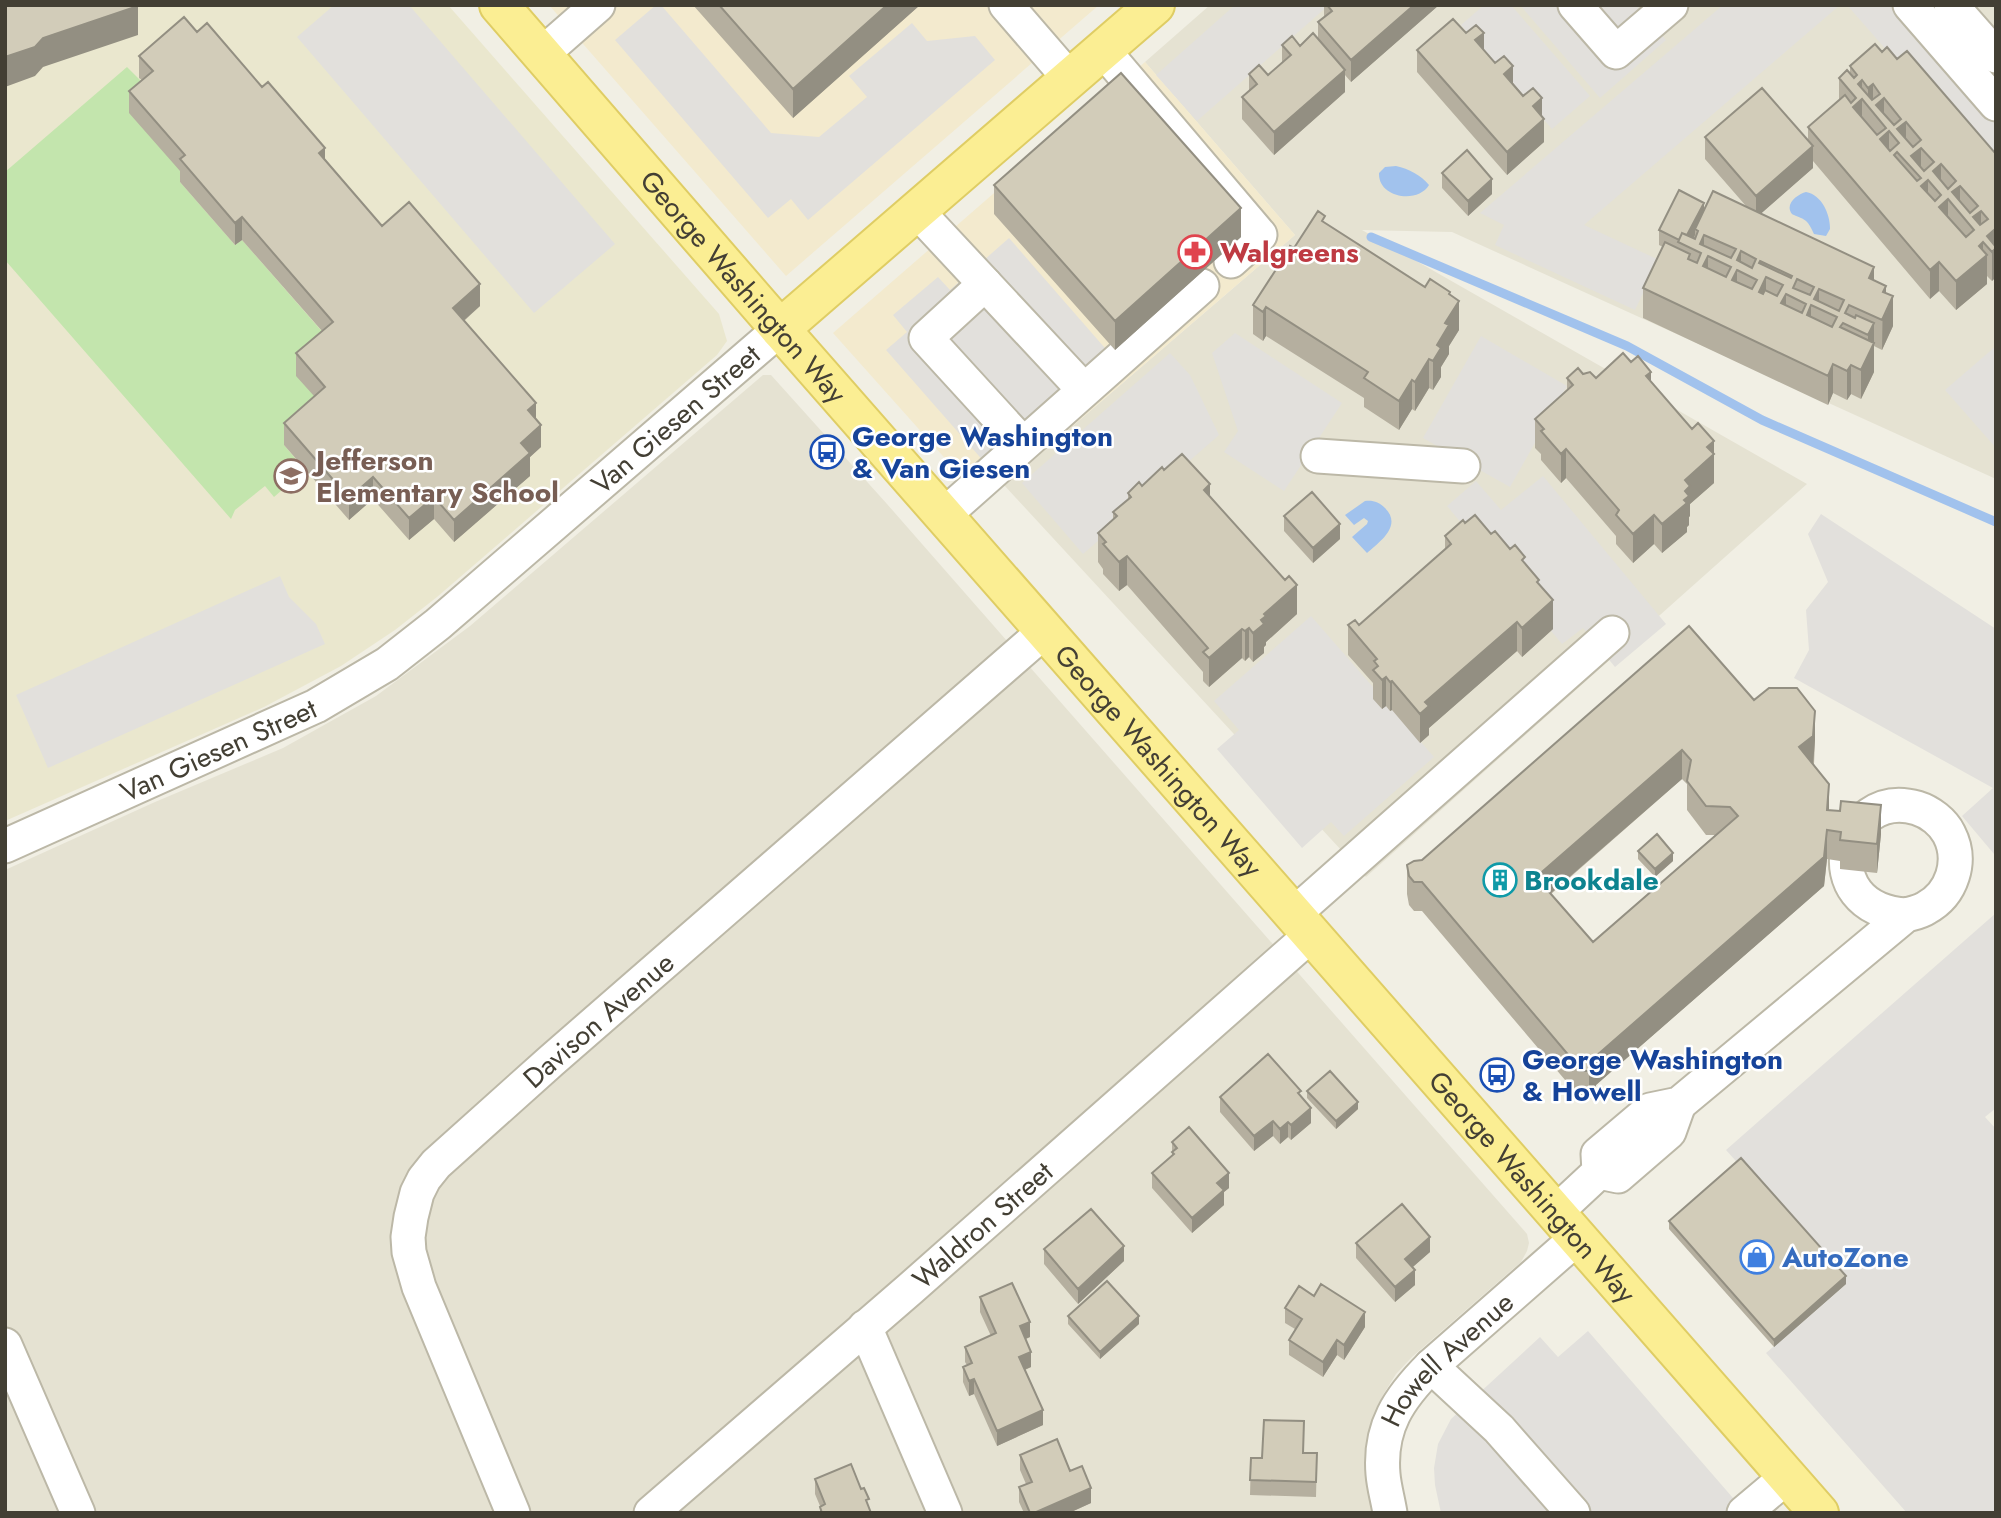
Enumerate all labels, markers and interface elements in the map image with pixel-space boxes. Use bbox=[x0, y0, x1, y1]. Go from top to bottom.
street label: George Washington Way bbox=[630, 161, 857, 413]
place label: Walgreens bbox=[1220, 232, 1359, 273]
pharmacy icon: Walgreens bbox=[1176, 233, 1214, 271]
street label: Van Giesen Street bbox=[582, 334, 769, 504]
place label: George Washington & Van Giesen bbox=[852, 416, 1113, 489]
bus stop icon: George Washington & Van Giesen bbox=[808, 433, 846, 471]
place label: Jefferson Elementary School bbox=[311, 440, 559, 513]
school or university icon: Jefferson Elementary School bbox=[272, 457, 310, 495]
street label: George Washington Way bbox=[1045, 635, 1273, 886]
street label: Van Giesen Street bbox=[114, 688, 323, 812]
place label: Brookdale bbox=[1524, 860, 1659, 901]
building icon: Brookdale bbox=[1481, 861, 1519, 899]
street label: Davison Avenue bbox=[514, 942, 683, 1098]
place label: George Washington & Howell bbox=[1522, 1039, 1783, 1112]
bus stop icon: George Washington & Howell bbox=[1478, 1056, 1516, 1094]
street label: George Washington Way bbox=[1419, 1061, 1647, 1313]
street label: Waldron Street bbox=[903, 1152, 1062, 1298]
place label: AutoZone bbox=[1781, 1237, 1909, 1278]
shop icon: AutoZone bbox=[1738, 1238, 1776, 1276]
street label: Howell Avenue bbox=[1370, 1282, 1523, 1433]

